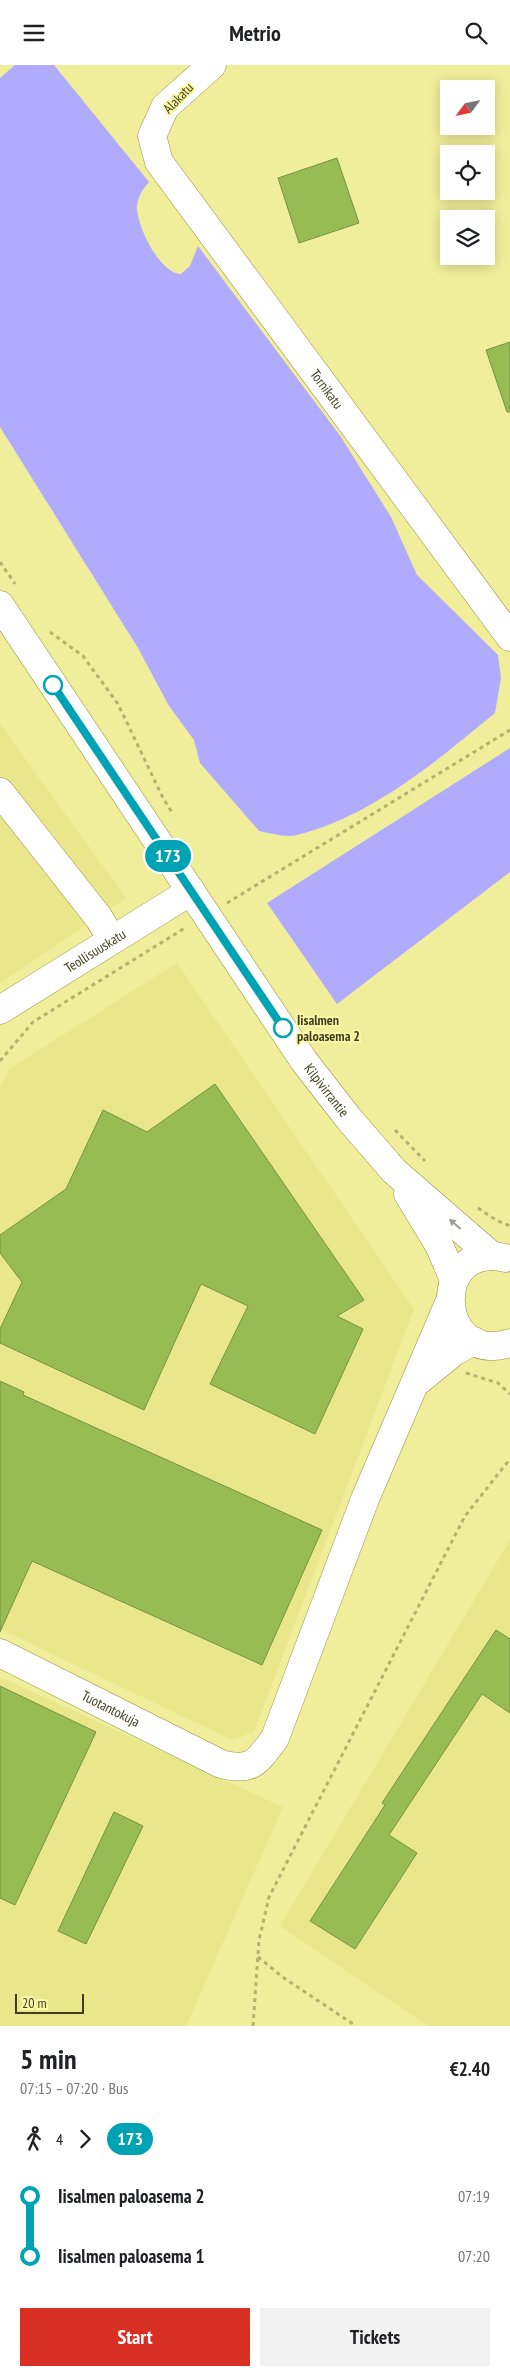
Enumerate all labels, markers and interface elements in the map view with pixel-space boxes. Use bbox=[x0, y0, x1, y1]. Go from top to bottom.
icon: menu bbox=[20, 19, 48, 47]
text: Metrio bbox=[229, 19, 281, 47]
icon: search bbox=[462, 19, 490, 47]
street label: Alakatu bbox=[159, 79, 197, 117]
north arrow bbox=[440, 80, 495, 135]
map controls bbox=[440, 80, 495, 265]
button: locate bbox=[440, 145, 495, 200]
button: layers bbox=[440, 210, 495, 265]
street label: Tornikatu bbox=[306, 366, 347, 412]
unlabelled marker bbox=[43, 675, 63, 695]
line badge: 173 bbox=[139, 840, 197, 872]
text: 173 bbox=[155, 844, 181, 867]
street label: Teollisuuskatu bbox=[61, 925, 129, 977]
place label: Iisalmen paloasema 2 bbox=[297, 1011, 360, 1045]
marker: Iisalmen paloasema 2 bbox=[273, 1018, 293, 1038]
street label: Kilpivirrantie bbox=[300, 1060, 353, 1121]
one-way arrow bbox=[449, 1219, 461, 1230]
street label: Tuotantokuja bbox=[79, 1687, 143, 1731]
scale bar bbox=[15, 1991, 84, 2014]
text: 20 m bbox=[22, 1994, 47, 2012]
text: 5 min bbox=[20, 2040, 77, 2077]
text: €2.40 bbox=[450, 2057, 490, 2081]
text: 07:15 – 07:20 · Bus bbox=[20, 2078, 128, 2098]
icon: walk bbox=[20, 2125, 48, 2153]
icon: forward bbox=[71, 2125, 99, 2153]
text: 173 bbox=[117, 2127, 143, 2150]
text: 4 bbox=[56, 2129, 63, 2149]
text: Iisalmen paloasema 2 bbox=[58, 2184, 205, 2208]
text: 07:19 bbox=[458, 2186, 490, 2206]
text: Iisalmen paloasema 1 bbox=[58, 2244, 205, 2268]
text: 07:20 bbox=[458, 2246, 490, 2266]
button: Start bbox=[20, 2308, 250, 2366]
button: Tickets bbox=[260, 2308, 490, 2366]

